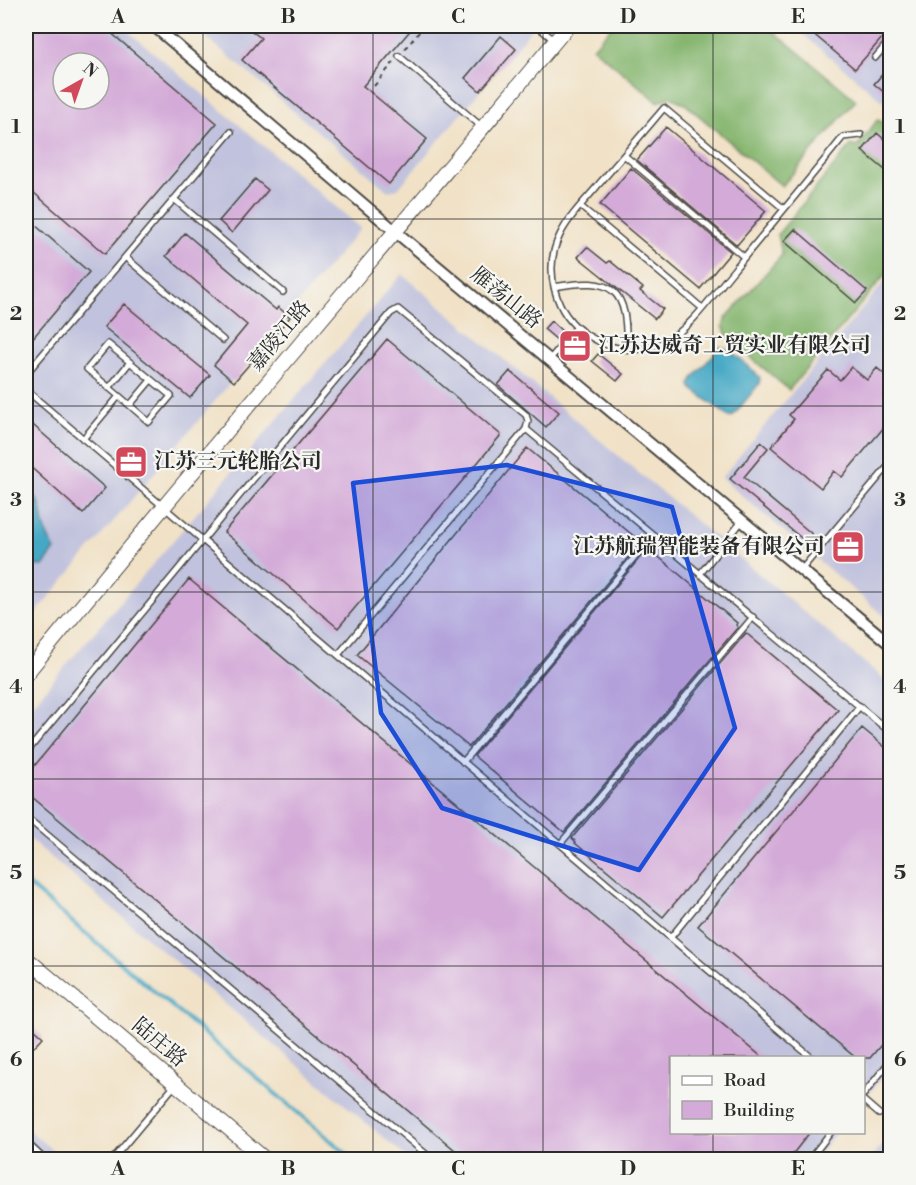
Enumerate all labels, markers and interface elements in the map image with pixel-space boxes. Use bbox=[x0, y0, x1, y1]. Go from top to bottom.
text: A bbox=[110, 5, 126, 30]
text: B bbox=[280, 5, 296, 30]
text: C bbox=[451, 5, 465, 30]
text: D bbox=[620, 5, 636, 30]
text: E bbox=[791, 5, 805, 30]
north arrow bbox=[51, 51, 111, 111]
text: N bbox=[79, 59, 102, 82]
text: 1 bbox=[11, 115, 21, 140]
text: 1 bbox=[895, 115, 905, 140]
street label: 雁荡山路 bbox=[465, 261, 547, 335]
street label: 嘉陵江路 bbox=[243, 295, 317, 377]
text: 2 bbox=[10, 302, 22, 327]
text: 2 bbox=[894, 302, 906, 327]
office icon: 江苏达威奇工贸实业有限公司 bbox=[557, 328, 593, 364]
place label: 江苏达威奇工贸实业有限公司 bbox=[598, 333, 871, 359]
office icon: 江苏三元轮胎公司 bbox=[113, 444, 149, 480]
place label: 江苏三元轮胎公司 bbox=[154, 449, 322, 475]
text: 3 bbox=[10, 488, 22, 513]
text: 3 bbox=[894, 488, 906, 513]
office icon: 江苏航瑞智能装备有限公司 bbox=[830, 529, 866, 565]
place label: 江苏航瑞智能装备有限公司 bbox=[573, 534, 825, 560]
text: 4 bbox=[9, 675, 23, 700]
text: 4 bbox=[893, 675, 907, 700]
text: 5 bbox=[10, 861, 22, 886]
text: 5 bbox=[894, 861, 906, 886]
street label: 陆庄路 bbox=[127, 1013, 191, 1073]
text: 6 bbox=[10, 1048, 23, 1073]
text: 6 bbox=[894, 1048, 907, 1073]
legend bbox=[670, 1056, 865, 1134]
text: Road bbox=[724, 1069, 767, 1092]
text: Building bbox=[723, 1099, 795, 1122]
text: A bbox=[110, 1157, 126, 1182]
text: B bbox=[280, 1157, 296, 1182]
text: C bbox=[451, 1157, 465, 1182]
text: D bbox=[620, 1157, 636, 1182]
text: E bbox=[791, 1157, 805, 1182]

